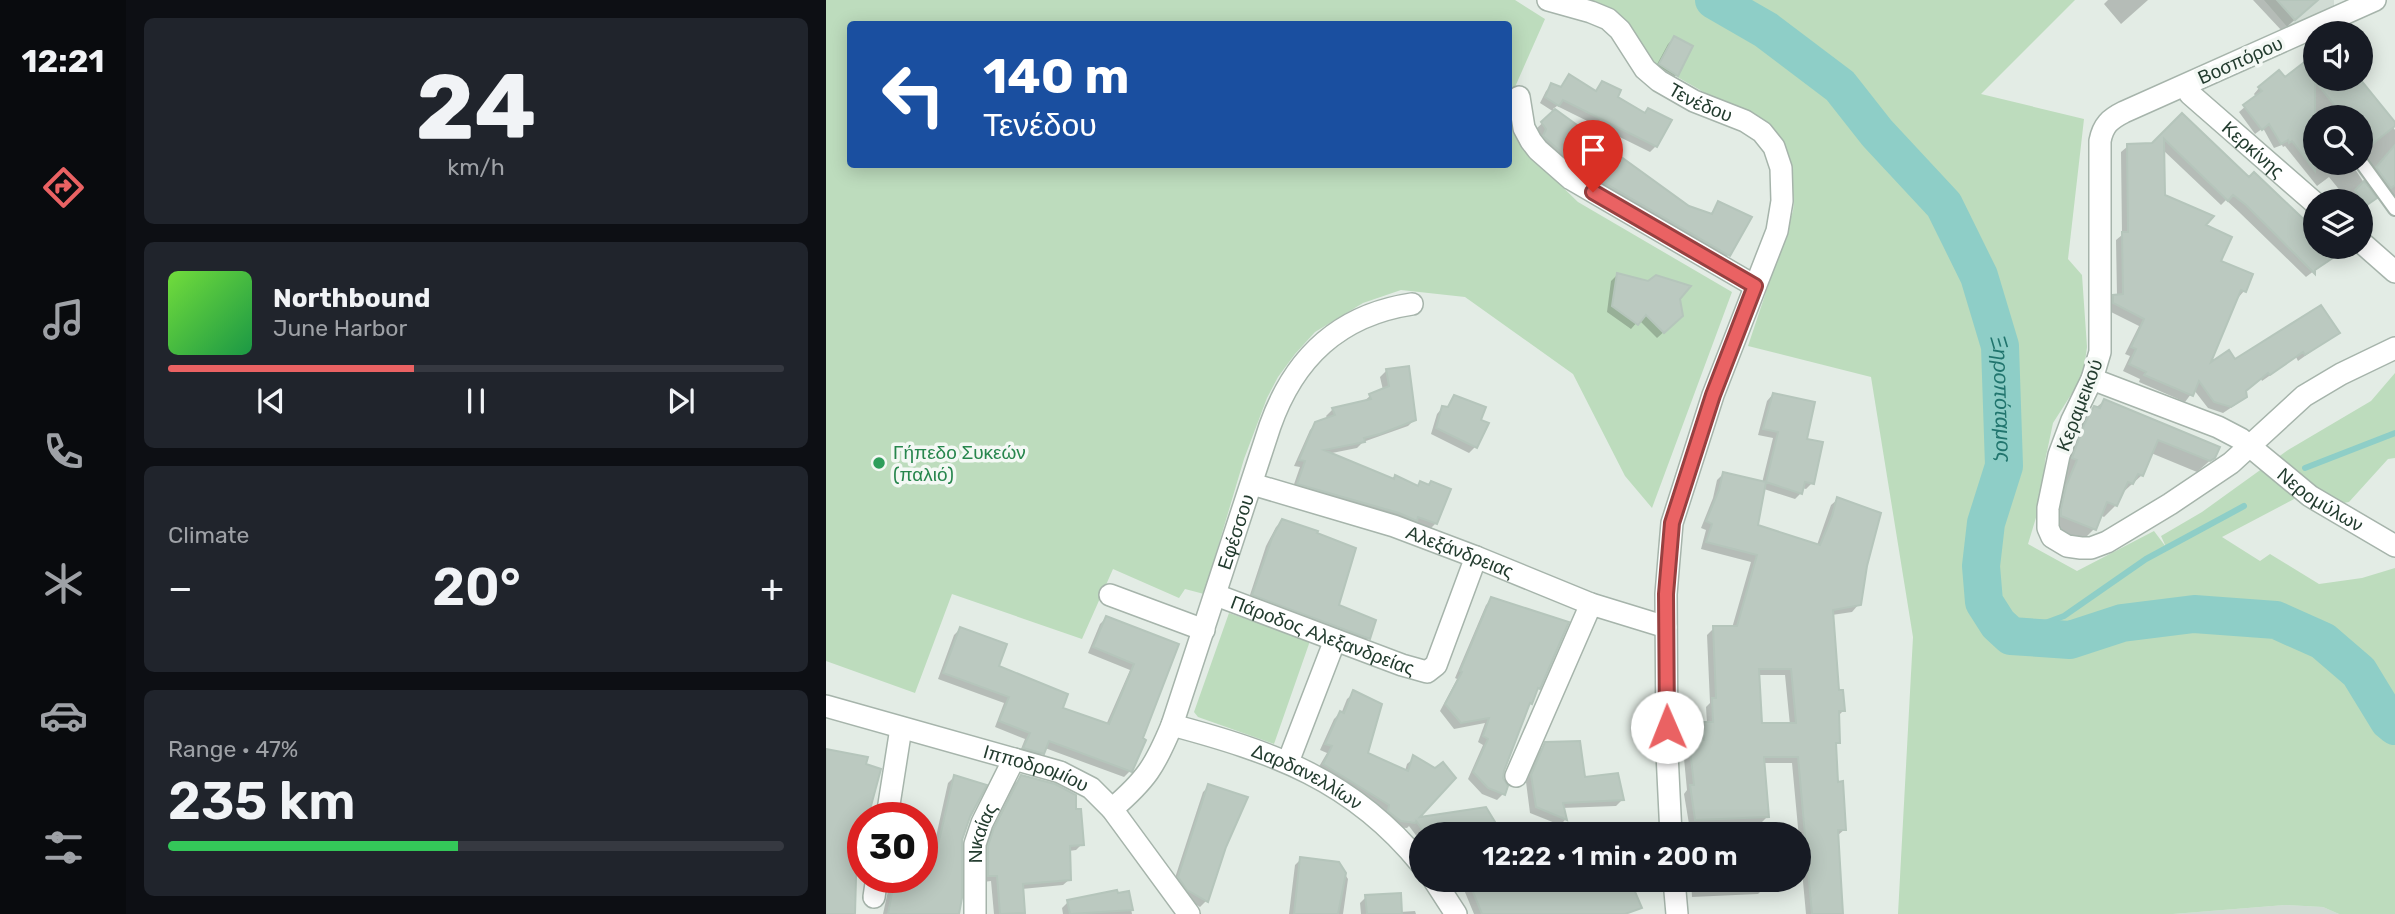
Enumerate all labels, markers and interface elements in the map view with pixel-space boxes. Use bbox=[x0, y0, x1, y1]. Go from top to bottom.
map controls bbox=[2303, 21, 2373, 259]
button: sound bbox=[2303, 21, 2373, 91]
street label: Βοσπόρου bbox=[2194, 32, 2286, 89]
text: 12:21 bbox=[22, 42, 104, 80]
text: 140 m bbox=[983, 47, 1129, 105]
icon: left bbox=[868, 49, 959, 140]
text: 24 bbox=[416, 53, 536, 161]
street label: Τενέδου bbox=[1664, 78, 1736, 127]
button: search bbox=[2303, 105, 2373, 175]
text: Τενέδου bbox=[983, 106, 1097, 144]
street label: Κερκίνης bbox=[2217, 116, 2289, 183]
pin bbox=[1563, 120, 1623, 192]
icon: arrive bbox=[1574, 131, 1612, 169]
text: km/h bbox=[447, 153, 505, 181]
icon: directions bbox=[39, 163, 88, 212]
button: layers bbox=[2303, 189, 2373, 259]
text: Northbound bbox=[273, 283, 431, 314]
icon: music bbox=[39, 295, 88, 344]
text: June Harbor bbox=[273, 314, 407, 342]
water label: Ξηροπόταμος bbox=[1985, 331, 2017, 463]
street label: Κεραμεικού bbox=[2051, 356, 2108, 454]
icon: previous bbox=[252, 382, 290, 420]
icon: pause bbox=[457, 382, 495, 420]
icon: next bbox=[662, 382, 700, 420]
icon: phone bbox=[39, 427, 88, 476]
place label: Γήπεδο Συκεών (παλιό) bbox=[893, 441, 1026, 486]
marker: Γήπεδο Συκεών (παλιό) bbox=[871, 455, 887, 471]
street label: Νερομύλων bbox=[2273, 463, 2367, 537]
street label: Εφέσσου bbox=[1213, 491, 1259, 573]
text: Climate bbox=[168, 521, 249, 549]
street label: Αλεξάνδρειας bbox=[1403, 521, 1517, 583]
text: 20° bbox=[432, 556, 521, 618]
icon: climate bbox=[39, 559, 88, 608]
text: − bbox=[168, 565, 193, 611]
text: + bbox=[760, 565, 784, 611]
street label: Πάροδος Αλεξανδρείας bbox=[1227, 591, 1417, 680]
position arrow bbox=[1630, 690, 1704, 764]
icon: car bbox=[39, 691, 88, 740]
text: Range · 47% bbox=[168, 735, 298, 763]
street label: Δαρδανελλίων bbox=[1249, 739, 1367, 815]
street label: Ιπποδρομίου bbox=[981, 740, 1092, 797]
text: 235 km bbox=[168, 770, 356, 832]
street label: Νικαίας bbox=[964, 799, 1002, 863]
speed limit sign: 30 bbox=[847, 802, 938, 893]
icon: filters bbox=[39, 823, 88, 872]
text: 12:22 · 1 min · 200 m bbox=[1482, 841, 1738, 872]

